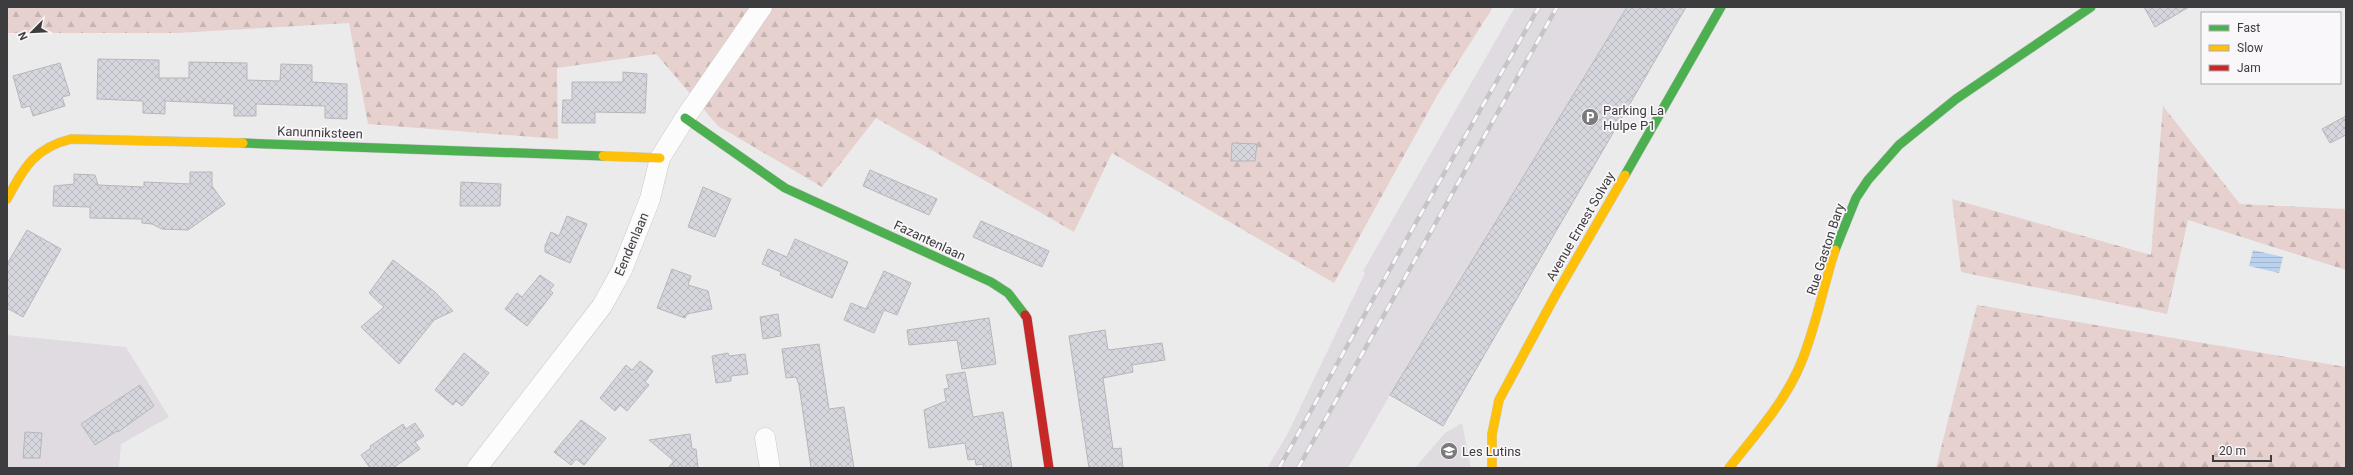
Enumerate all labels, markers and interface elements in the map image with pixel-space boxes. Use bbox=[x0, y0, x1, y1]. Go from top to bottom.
north arrow bbox=[12, 12, 52, 52]
legend bbox=[2201, 12, 2341, 84]
text: Fast bbox=[2237, 21, 2260, 35]
text: N bbox=[16, 29, 31, 42]
text: Slow bbox=[2237, 41, 2263, 55]
text: Jam bbox=[2237, 61, 2261, 75]
place label: Parking La Hulpe P1 bbox=[1603, 103, 1664, 133]
parking icon: Parking La Hulpe P1 bbox=[1580, 107, 1600, 127]
street label: Kanunniksteen bbox=[277, 124, 363, 141]
street label: Avenue Ernest Solvay bbox=[1543, 169, 1618, 283]
street label: Rue Gaston Bary bbox=[1804, 201, 1847, 297]
street label: Eendenlaan bbox=[611, 210, 651, 278]
street label: Fazantenlaan bbox=[891, 217, 968, 264]
scale bar bbox=[2213, 437, 2271, 463]
school or university icon: Les Lutins bbox=[1439, 441, 1459, 461]
place label: Les Lutins bbox=[1462, 444, 1521, 459]
text: 20 m bbox=[2219, 444, 2246, 458]

